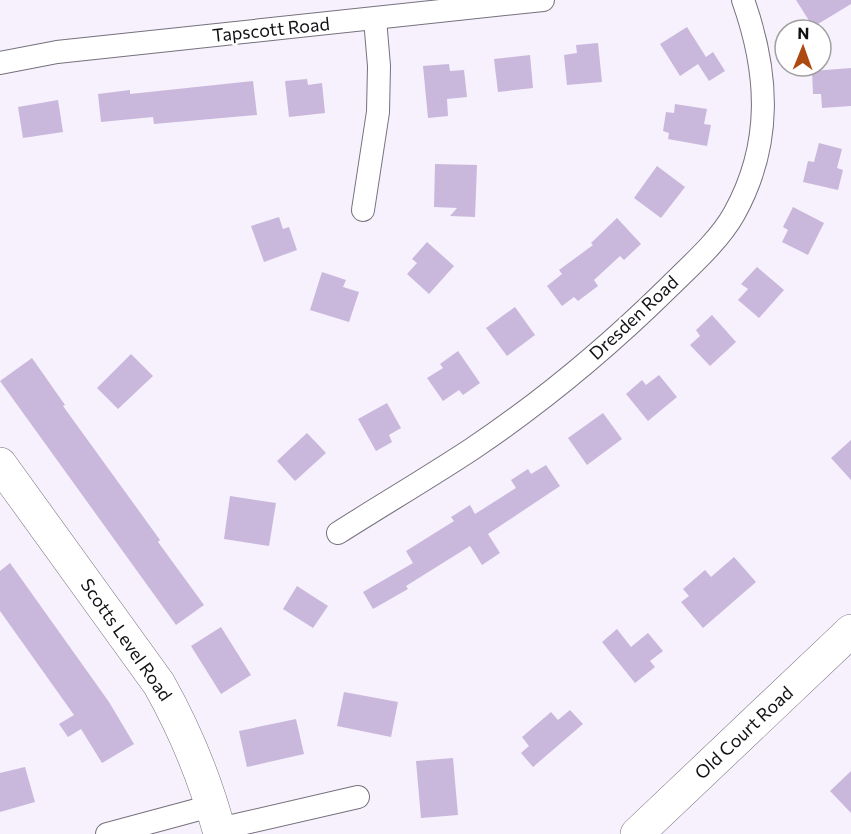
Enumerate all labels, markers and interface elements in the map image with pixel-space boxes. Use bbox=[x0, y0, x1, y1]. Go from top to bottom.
street label: Tapscott Road bbox=[211, 12, 331, 46]
north arrow bbox=[773, 18, 833, 78]
text: N bbox=[797, 23, 809, 42]
street label: Dresden Road bbox=[584, 271, 682, 364]
street label: Scotts Level Road bbox=[76, 574, 177, 705]
street label: Old Court Road bbox=[690, 681, 797, 783]

